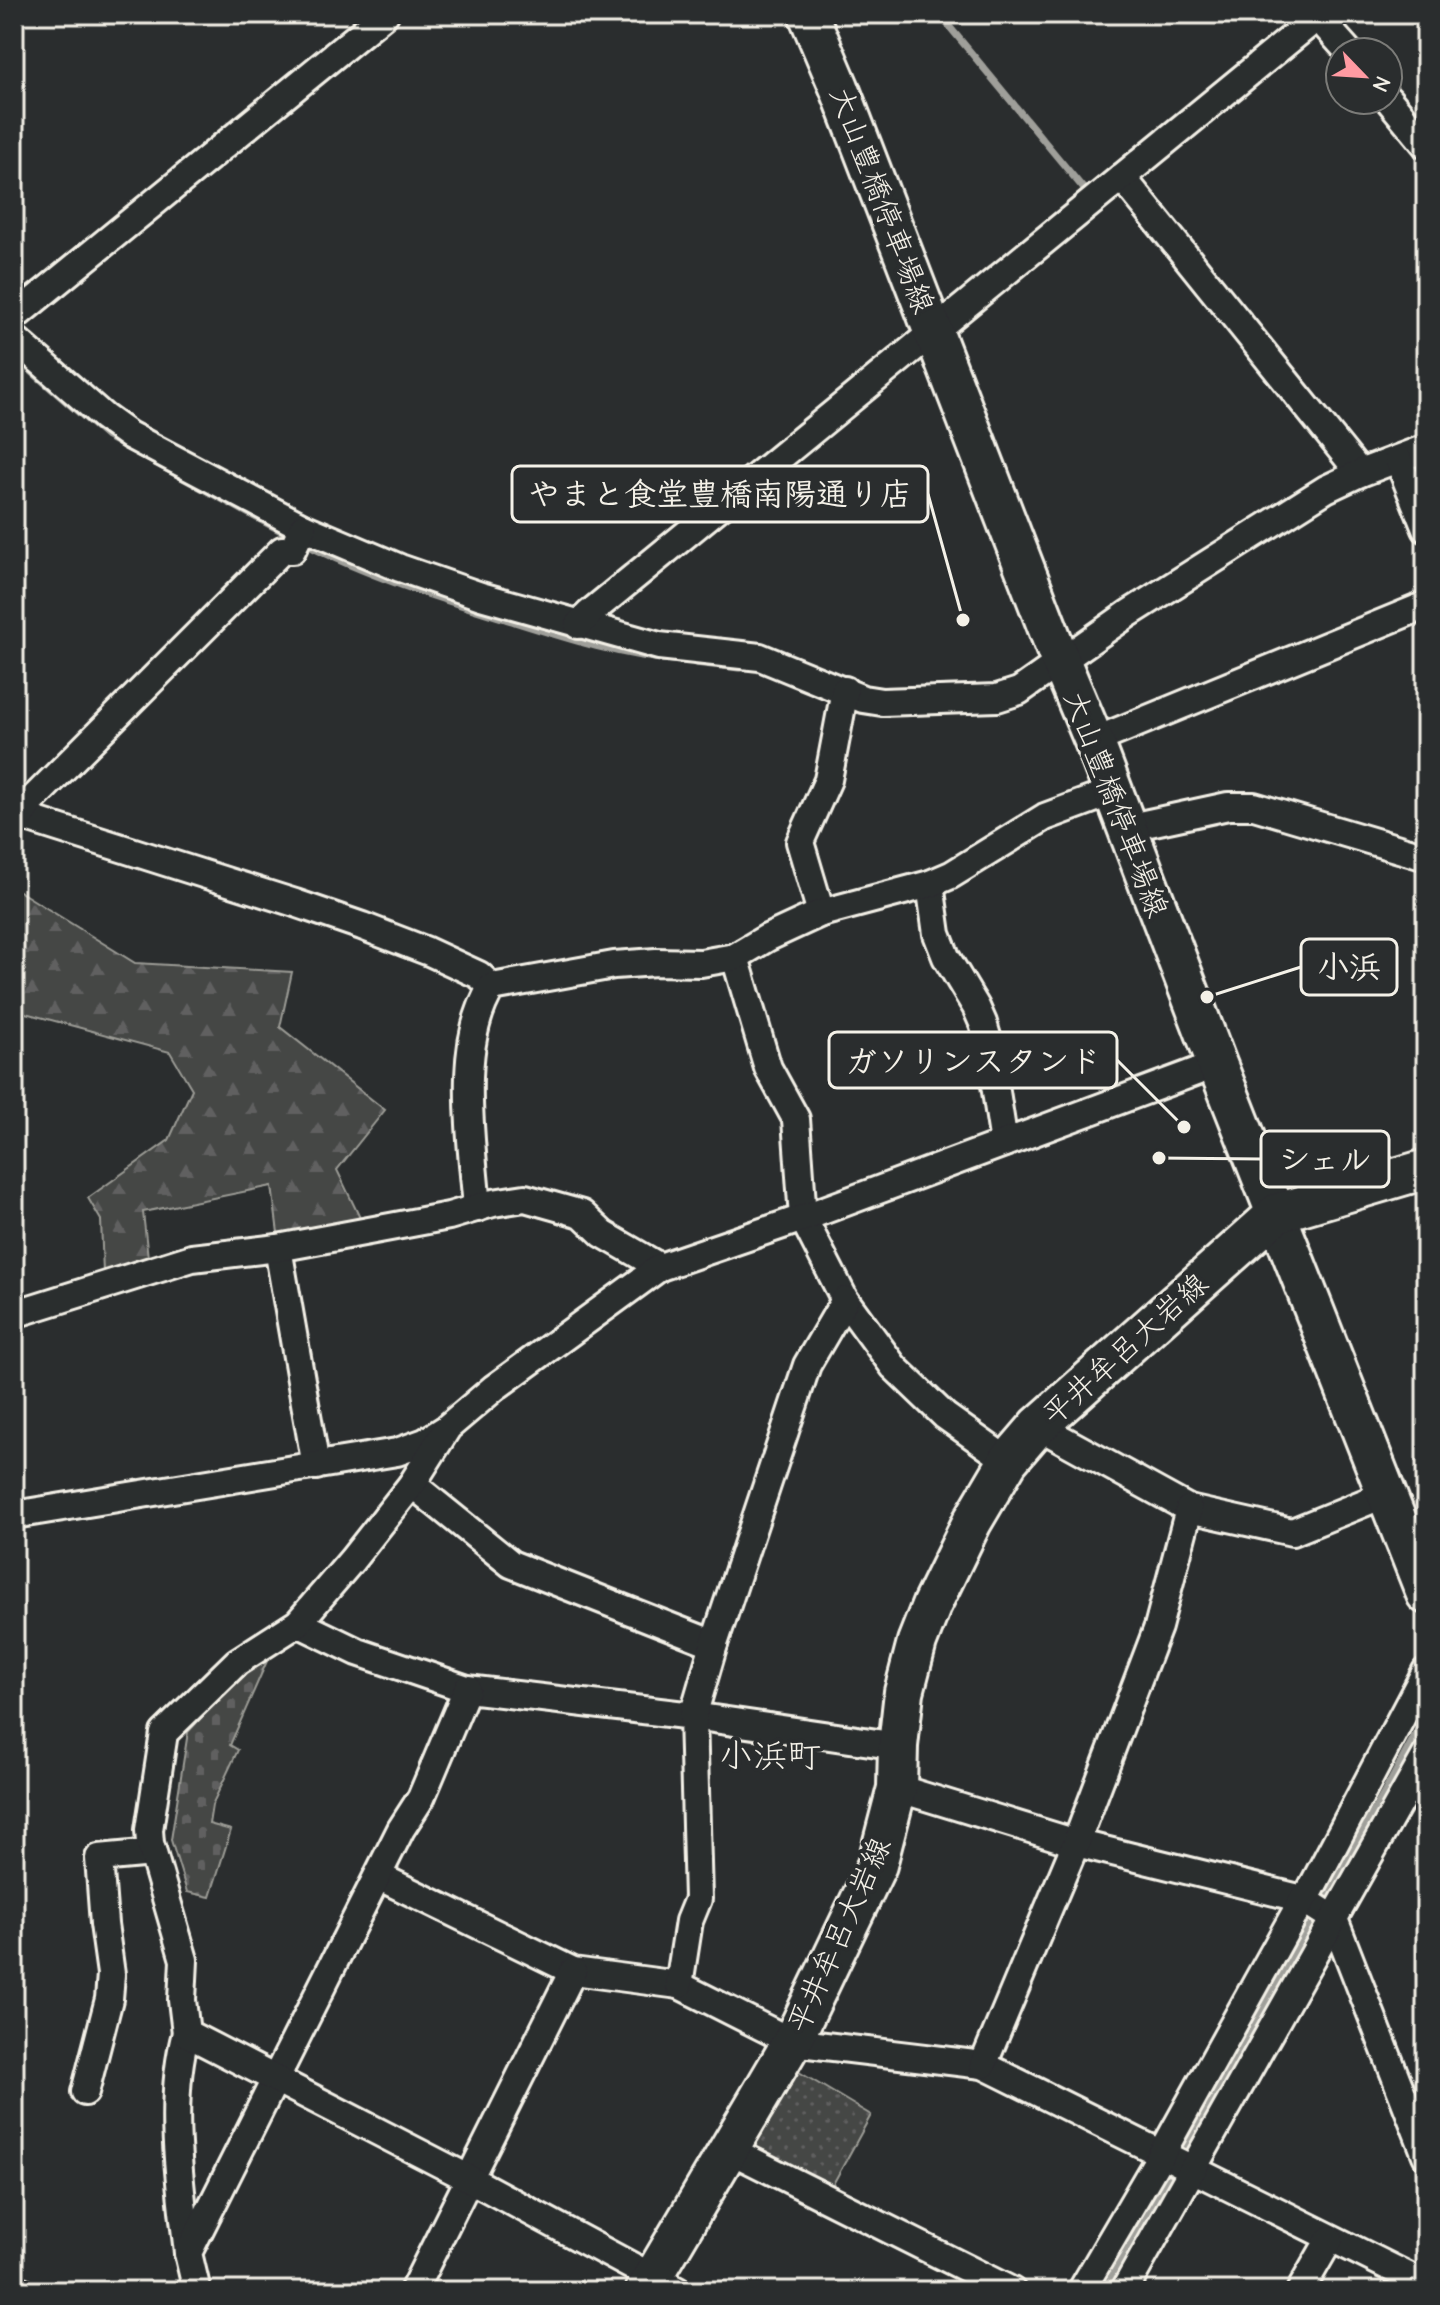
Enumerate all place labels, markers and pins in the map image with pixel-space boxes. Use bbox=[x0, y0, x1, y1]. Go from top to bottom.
callout: やまと食堂豊橋南陽通り店 bbox=[512, 466, 928, 522]
callout: 小浜 bbox=[1301, 939, 1397, 995]
callout: ガソリンスタンド bbox=[829, 1032, 1117, 1088]
callout: シェル bbox=[1261, 1131, 1389, 1187]

